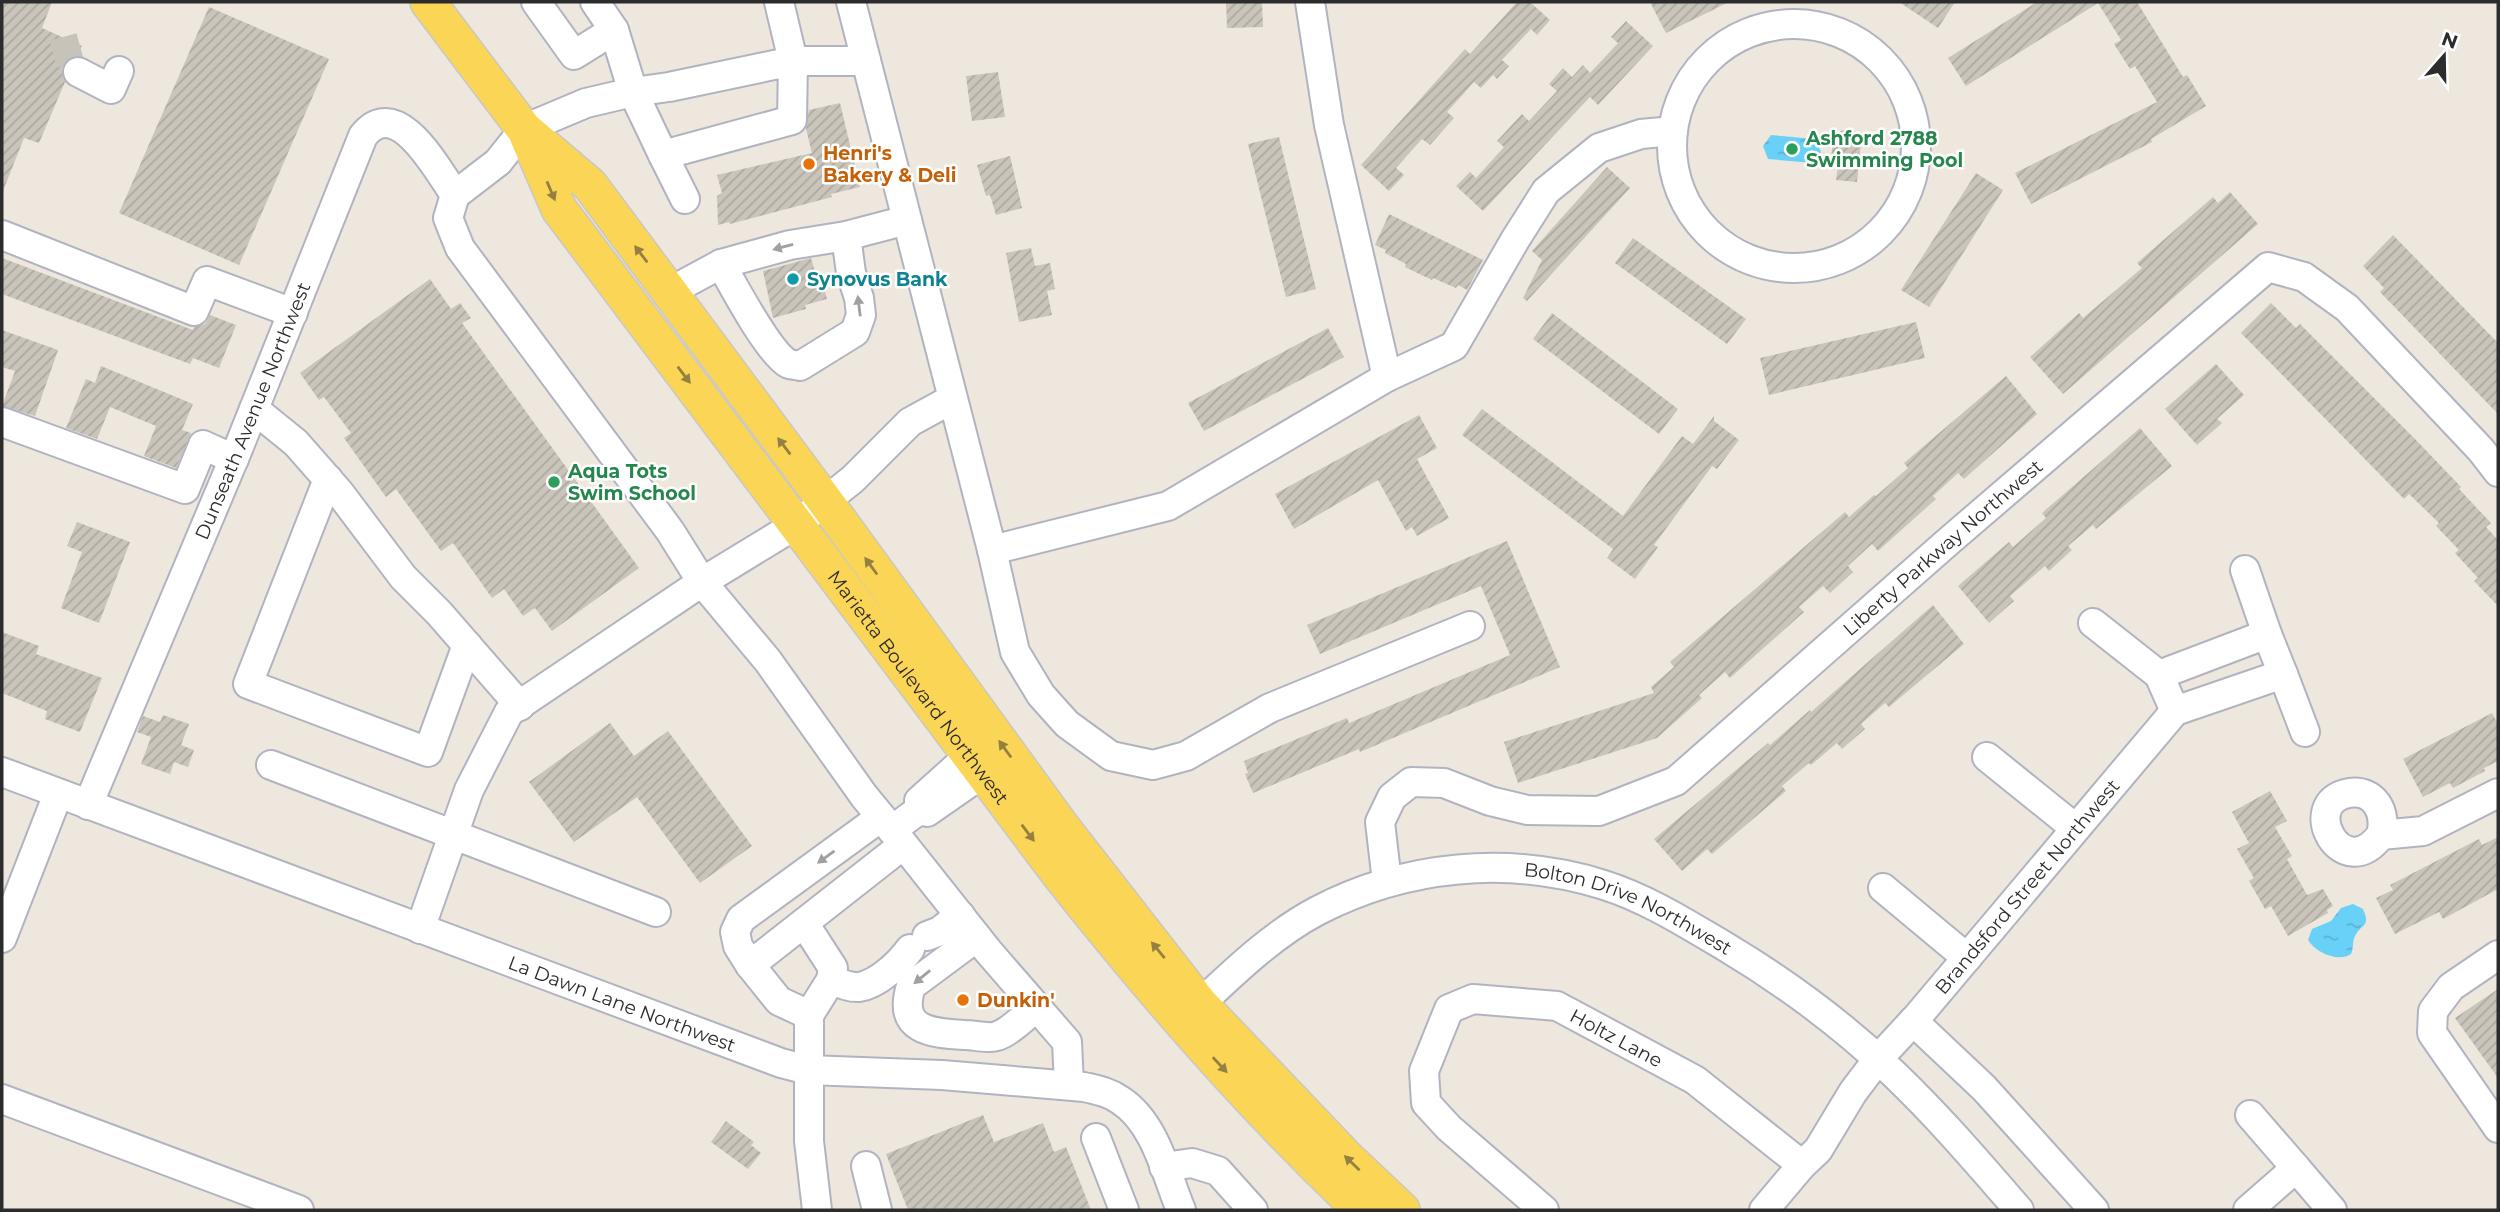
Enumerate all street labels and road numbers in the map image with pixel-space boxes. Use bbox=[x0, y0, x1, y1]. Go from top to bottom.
street label: Dunseath Avenue Northwest bbox=[190, 279, 316, 543]
street label: Liberty Parkway Northwest bbox=[1838, 455, 2048, 641]
street label: Marietta Boulevard Northwest bbox=[823, 566, 1014, 809]
street label: Brandsford Street Northwest bbox=[1930, 774, 2125, 999]
street label: Bolton Drive Northwest bbox=[1523, 858, 1736, 960]
street label: La Dawn Lane Northwest bbox=[505, 951, 739, 1057]
street label: Holtz Lane bbox=[1566, 1004, 1666, 1072]

